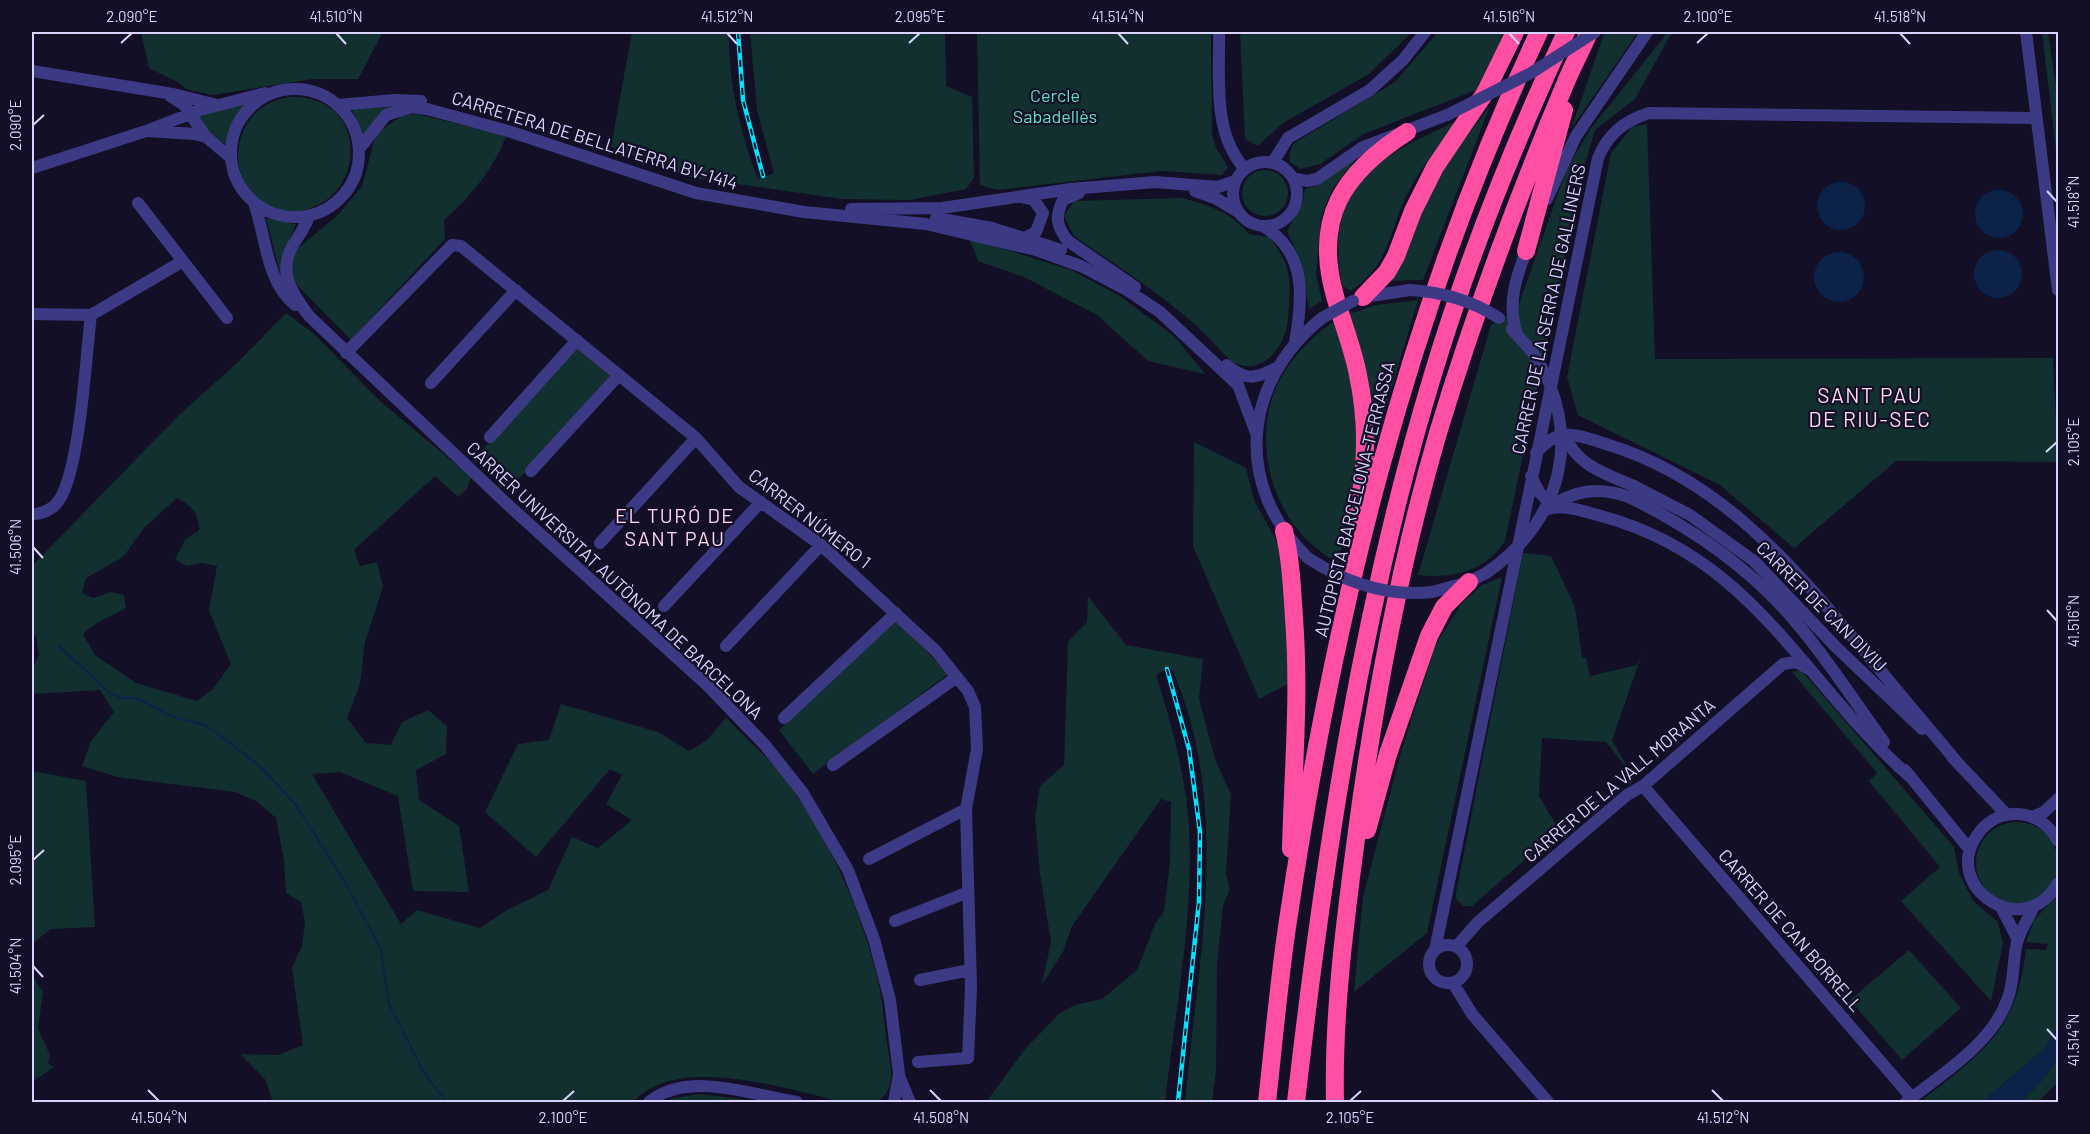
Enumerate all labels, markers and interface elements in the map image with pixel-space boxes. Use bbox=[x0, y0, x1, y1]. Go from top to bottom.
text: 2.090°E bbox=[106, 7, 158, 25]
text: 41.510°N bbox=[309, 7, 363, 25]
text: 41.512°N bbox=[701, 7, 753, 25]
text: 2.095°E bbox=[895, 7, 945, 25]
text: 41.514°N bbox=[1092, 7, 1144, 25]
text: 41.516°N bbox=[1483, 7, 1535, 25]
text: 2.100°E bbox=[1683, 7, 1733, 25]
text: 41.518°N bbox=[1874, 7, 1926, 25]
park label: Cercle Sabadellès bbox=[1013, 84, 1097, 127]
street label: CARRETERA DE BELLATERRA BV-1414 bbox=[449, 86, 741, 194]
text: 2.090°E bbox=[6, 99, 24, 151]
street label: CARRER DE LA SERRA DE GALLINERS bbox=[1506, 162, 1590, 456]
text: 41.518°N bbox=[2064, 176, 2082, 228]
street label: AUTOPISTA BARCELONA-TERRASSA bbox=[1309, 359, 1399, 639]
district label: SANT PAU DE RIU-SEC bbox=[1809, 382, 1931, 431]
text: 2.105°E bbox=[2064, 418, 2082, 466]
street label: CARRER UNIVERSITAT AUTÒNOMA DE BARCELONA bbox=[462, 437, 768, 723]
street label: CARRER NÚMERO 1 bbox=[744, 463, 876, 573]
district label: EL TURÓ DE SANT PAU bbox=[615, 503, 735, 550]
text: 41.506°N bbox=[6, 519, 24, 575]
street label: CARRER DE CAN DIVIU bbox=[1752, 536, 1892, 676]
text: 41.516°N bbox=[2064, 595, 2082, 647]
street label: CARRER DE LA VALL MORANTA bbox=[1519, 693, 1719, 867]
text: 2.095°E bbox=[6, 835, 24, 885]
street label: CARRER DE CAN BORRELL bbox=[1714, 844, 1868, 1016]
text: 41.504°N bbox=[6, 938, 24, 994]
text: 41.514°N bbox=[2064, 1014, 2082, 1066]
text: 41.504°N bbox=[131, 1108, 187, 1126]
text: 2.100°E bbox=[538, 1108, 588, 1126]
text: 41.508°N bbox=[913, 1108, 969, 1126]
text: 2.105°E bbox=[1326, 1108, 1374, 1126]
text: 41.512°N bbox=[1697, 1108, 1749, 1126]

